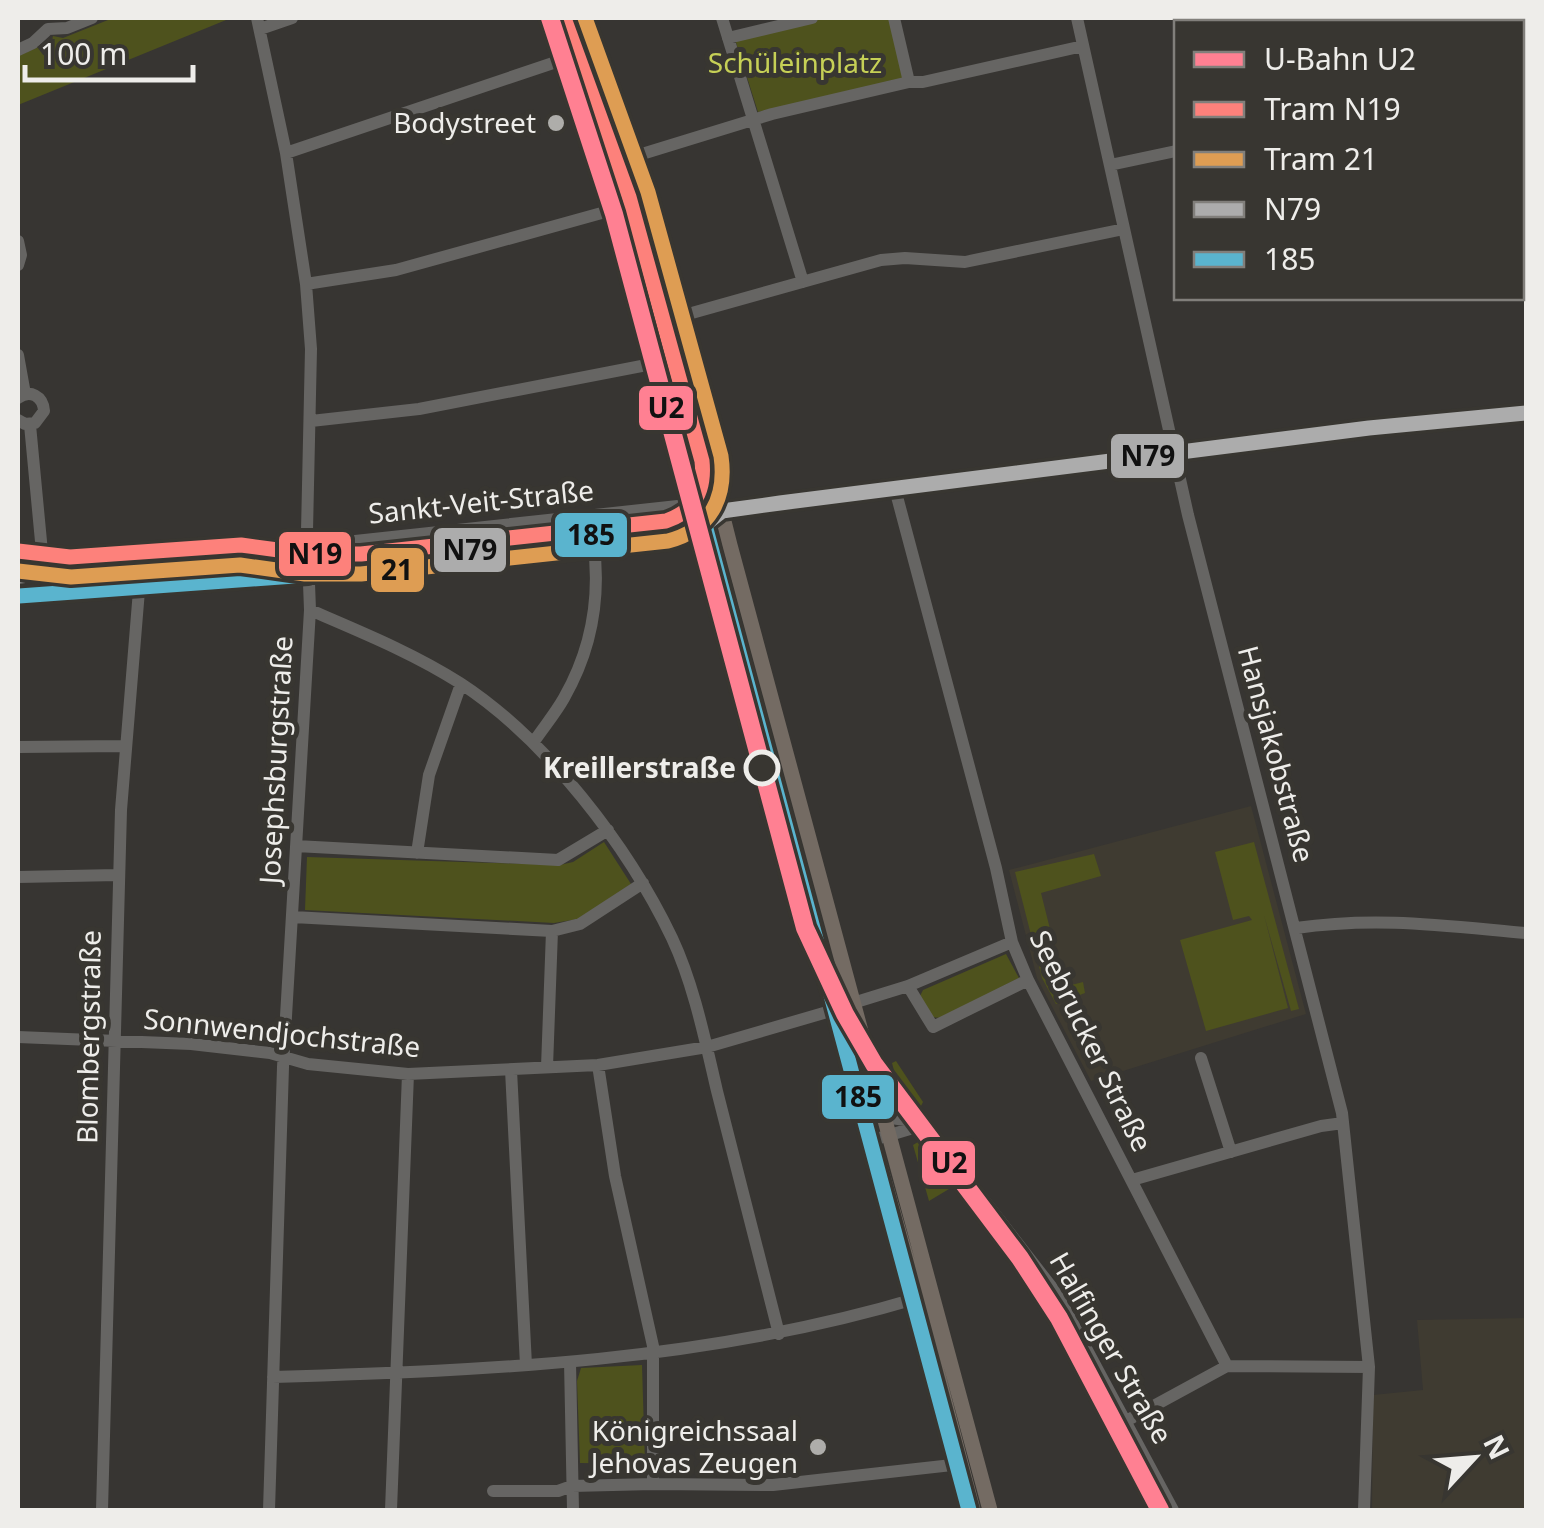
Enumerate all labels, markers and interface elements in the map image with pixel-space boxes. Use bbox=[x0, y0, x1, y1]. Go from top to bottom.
scale bar bbox=[25, 20, 192, 82]
legend bbox=[1174, 20, 1524, 300]
text: 100 m bbox=[40, 33, 127, 74]
text: U-Bahn U2 bbox=[1264, 38, 1416, 79]
park label: Schüleinplatz bbox=[708, 43, 882, 81]
text: Tram N19 bbox=[1264, 88, 1401, 129]
place label: Bodystreet bbox=[393, 103, 536, 141]
marker: Bodystreet bbox=[545, 112, 567, 134]
text: Tram 21 bbox=[1264, 138, 1378, 179]
text: N79 bbox=[1264, 188, 1321, 229]
text: 185 bbox=[1264, 238, 1315, 279]
line badge: U2 bbox=[637, 384, 695, 432]
text: U2 bbox=[647, 388, 685, 426]
line badge: N79 bbox=[1109, 432, 1186, 480]
text: N79 bbox=[1121, 436, 1175, 474]
street label: Sankt-Veit-Straße bbox=[366, 470, 596, 532]
line badge: 185 bbox=[553, 511, 629, 559]
text: 185 bbox=[567, 515, 615, 553]
line badge: N79 bbox=[432, 526, 508, 574]
line badge: N19 bbox=[277, 530, 353, 578]
text: N79 bbox=[443, 530, 497, 568]
text: N19 bbox=[288, 534, 342, 572]
line badge: 21 bbox=[369, 546, 426, 594]
text: 21 bbox=[381, 550, 413, 588]
street label: Josephsburgstraße bbox=[249, 635, 300, 888]
street label: Hansjakobstraße bbox=[1230, 641, 1324, 866]
place label: Kreillerstraße bbox=[543, 748, 736, 786]
marker: Kreillerstraße bbox=[745, 751, 779, 785]
street label: Seebrucker Straße bbox=[1022, 924, 1162, 1158]
street label: Blombergstraße bbox=[67, 930, 109, 1144]
street label: Sonnwendjochstraße bbox=[142, 999, 422, 1065]
line badge: 185 bbox=[820, 1073, 896, 1121]
text: 185 bbox=[834, 1077, 882, 1115]
line badge: U2 bbox=[920, 1139, 977, 1187]
text: U2 bbox=[930, 1143, 968, 1181]
street label: Halfinger Straße bbox=[1042, 1245, 1182, 1450]
north arrow bbox=[1424, 1408, 1524, 1508]
place label: Königreichssaal Jehovas Zeugen bbox=[588, 1411, 798, 1481]
text: N bbox=[1475, 1428, 1519, 1465]
marker: Königreichssaal Jehovas Zeugen bbox=[807, 1436, 829, 1458]

